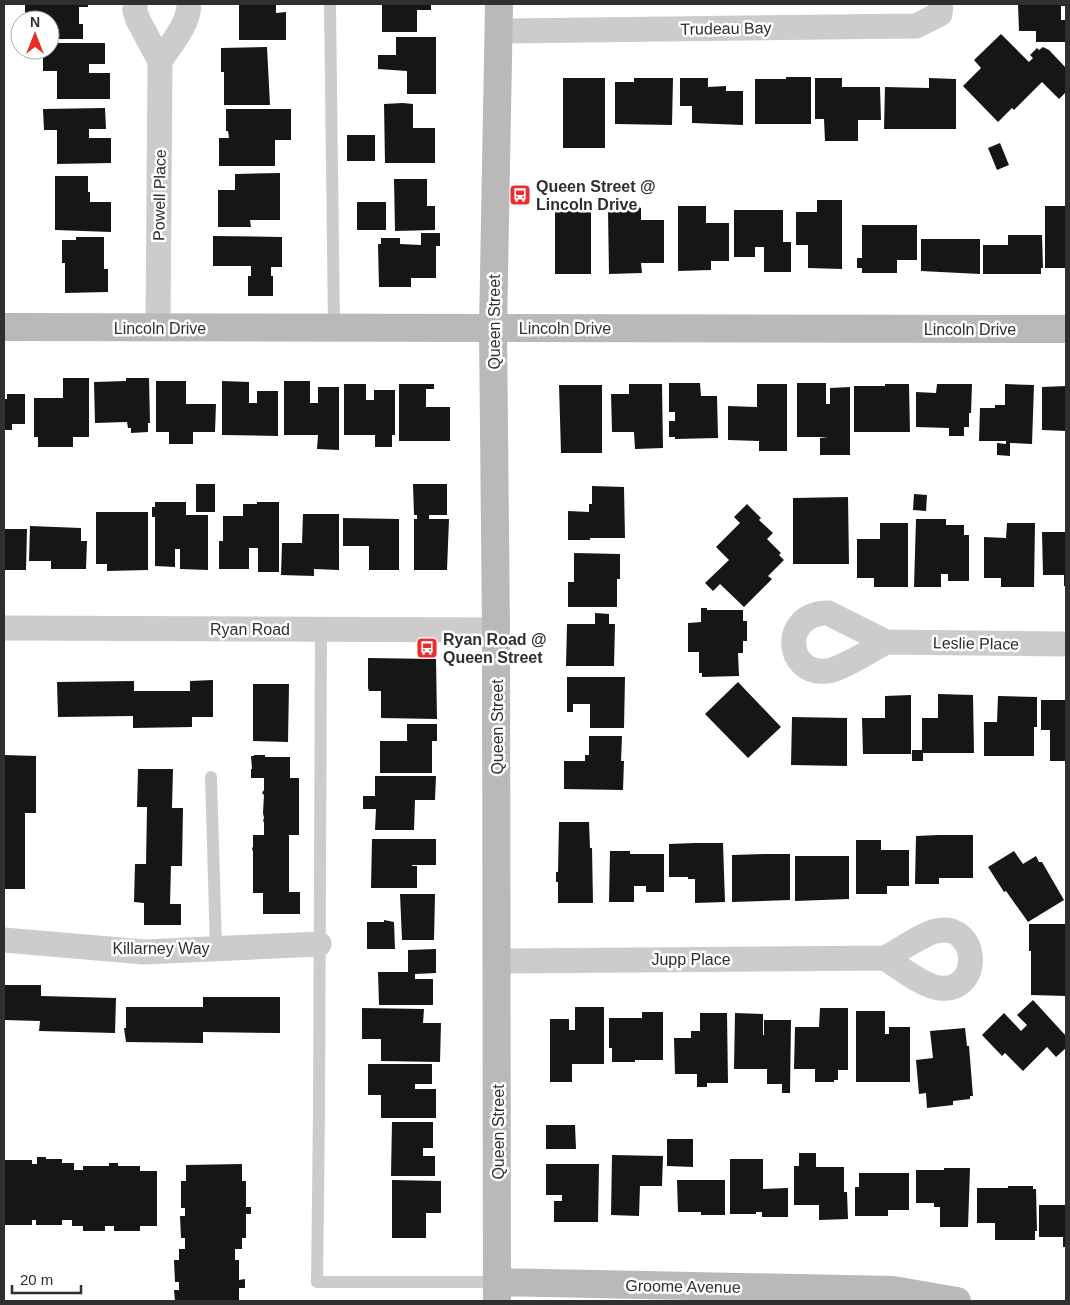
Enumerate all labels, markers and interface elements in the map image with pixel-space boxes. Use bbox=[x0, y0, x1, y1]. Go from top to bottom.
north arrow bbox=[10, 10, 60, 60]
text: N bbox=[30, 14, 40, 30]
street label: Trudeau Bay bbox=[680, 19, 772, 38]
street label: Powell Place bbox=[150, 149, 169, 241]
place label: Queen Street @ Lincoln Drive bbox=[536, 178, 656, 213]
bus stop icon: Queen Street @ Lincoln Drive bbox=[508, 183, 532, 207]
street label: Queen Street bbox=[486, 274, 503, 370]
street label: Lincoln Drive bbox=[114, 320, 206, 337]
street label: Lincoln Drive bbox=[519, 320, 611, 337]
street label: Lincoln Drive bbox=[924, 321, 1016, 338]
street label: Ryan Road bbox=[210, 621, 290, 638]
place label: Ryan Road @ Queen Street bbox=[443, 631, 547, 666]
street label: Leslie Place bbox=[933, 634, 1019, 653]
bus stop icon: Ryan Road @ Queen Street bbox=[415, 636, 439, 660]
street label: Queen Street bbox=[489, 679, 506, 775]
street label: Killarney Way bbox=[112, 940, 210, 957]
street label: Jupp Place bbox=[651, 951, 731, 968]
street label: Queen Street bbox=[490, 1084, 507, 1180]
scale bar bbox=[12, 1262, 81, 1294]
text: 20 m bbox=[20, 1271, 53, 1288]
street label: Groome Avenue bbox=[625, 1277, 741, 1296]

